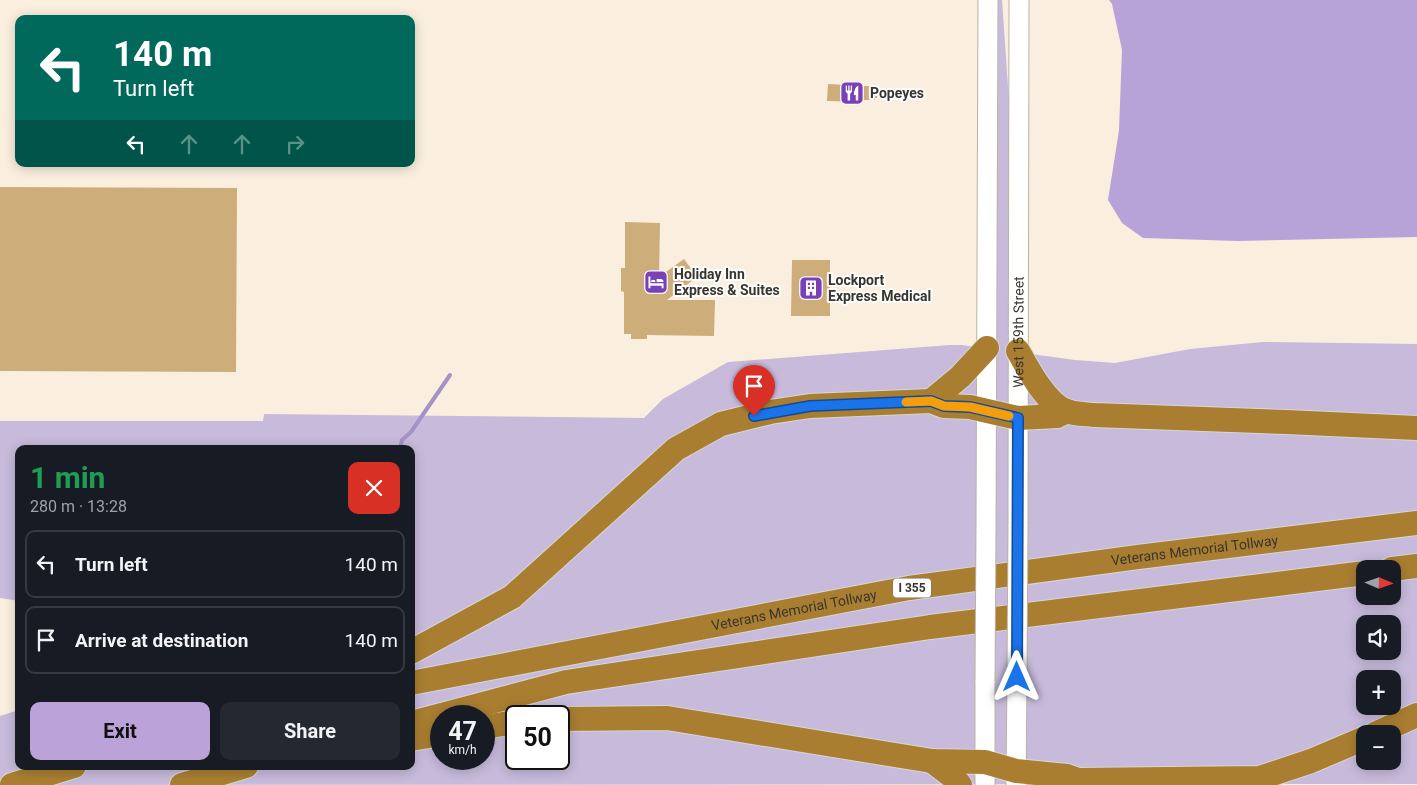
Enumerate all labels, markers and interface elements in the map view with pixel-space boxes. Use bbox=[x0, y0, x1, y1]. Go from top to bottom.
text: 140 m bbox=[113, 34, 212, 75]
icon: left bbox=[30, 35, 95, 100]
text: Turn left bbox=[113, 76, 194, 101]
restaurant icon: Popeyes bbox=[839, 80, 865, 106]
place label: Popeyes bbox=[870, 85, 924, 101]
icon: left bbox=[122, 130, 150, 158]
icon: ahead bbox=[175, 130, 203, 158]
icon: ahead bbox=[228, 130, 256, 158]
icon: right bbox=[281, 130, 309, 158]
place label: Holiday Inn Express & Suites bbox=[674, 266, 780, 298]
hotel icon: Holiday Inn Express & Suites bbox=[643, 269, 669, 295]
place label: Lockport Express Medical bbox=[828, 272, 931, 304]
building icon: Lockport Express Medical bbox=[798, 275, 824, 301]
street label: West 159th Street bbox=[1010, 276, 1026, 388]
pin bbox=[733, 365, 775, 416]
icon: arrive bbox=[740, 372, 768, 400]
text: 1 min bbox=[30, 460, 105, 495]
button: close bbox=[348, 462, 400, 514]
text: 280 m · 13:28 bbox=[30, 497, 127, 516]
street label: Veterans Memorial Tollway bbox=[1110, 532, 1279, 569]
icon: left bbox=[32, 550, 60, 578]
text: Turn left bbox=[75, 553, 148, 576]
text: 140 m bbox=[345, 553, 398, 576]
north arrow bbox=[1356, 560, 1401, 605]
map controls bbox=[1356, 560, 1401, 770]
road number: I 355 bbox=[893, 578, 931, 598]
street label: Veterans Memorial Tollway bbox=[710, 586, 879, 634]
button: sound bbox=[1356, 615, 1401, 660]
icon: arrive bbox=[32, 626, 60, 654]
text: Arrive at destination bbox=[75, 629, 248, 652]
text: 140 m bbox=[345, 629, 398, 652]
position arrow bbox=[990, 650, 1042, 702]
button: + bbox=[1356, 670, 1401, 715]
button: Exit bbox=[30, 702, 210, 760]
button: Share bbox=[220, 702, 400, 760]
speed limit sign: 50 bbox=[505, 705, 570, 770]
text: 47 bbox=[448, 717, 477, 746]
button: − bbox=[1356, 725, 1401, 770]
text: km/h bbox=[448, 743, 477, 757]

